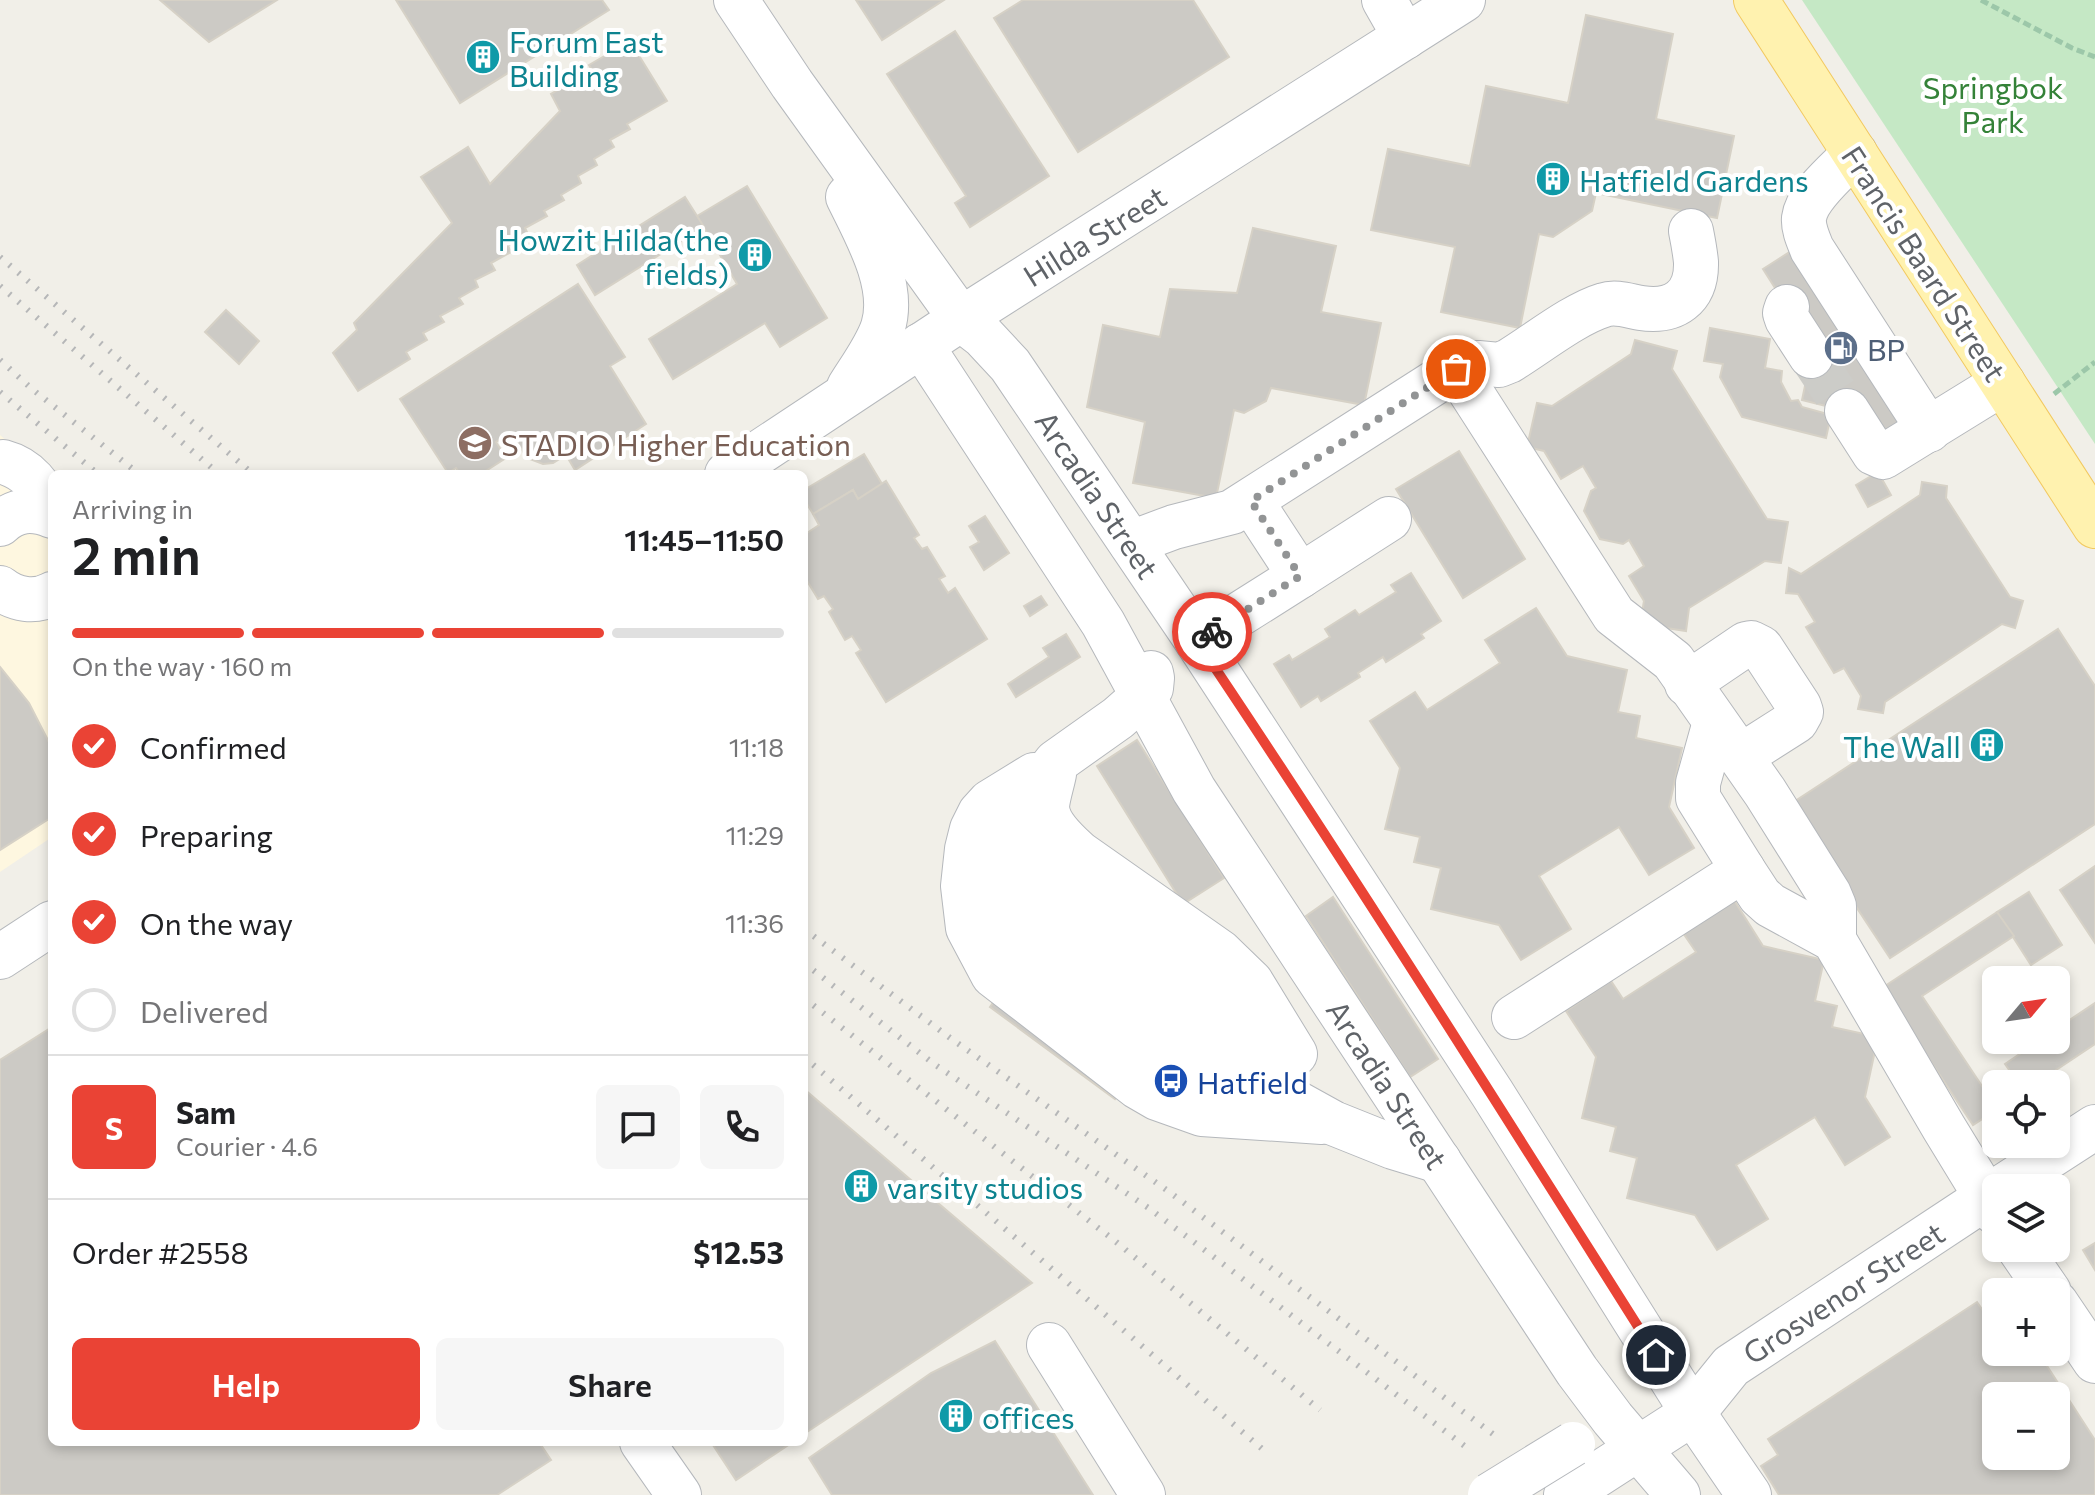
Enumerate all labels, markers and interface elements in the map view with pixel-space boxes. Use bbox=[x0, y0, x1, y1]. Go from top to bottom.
place label: Forum East Building bbox=[509, 22, 664, 93]
building icon: Forum East Building bbox=[464, 38, 502, 76]
park label: Springbok Park bbox=[1923, 68, 2063, 139]
street label: Francis Baard Street bbox=[1835, 138, 2015, 388]
building icon: Hatfield Gardens bbox=[1534, 160, 1572, 198]
place label: Hatfield Gardens bbox=[1579, 161, 1809, 198]
street label: Hilda Street bbox=[1016, 177, 1172, 293]
place label: Howzit Hilda(the fields) bbox=[497, 220, 729, 291]
building icon: Howzit Hilda(the fields) bbox=[736, 236, 774, 274]
fuel station icon: BP bbox=[1822, 329, 1860, 367]
place label: BP bbox=[1867, 330, 1905, 367]
pin bbox=[1422, 335, 1490, 403]
icon: bag bbox=[1434, 347, 1478, 391]
street label: Arcadia Street bbox=[1028, 403, 1168, 585]
school or university icon: STADIO Higher Education bbox=[456, 424, 494, 462]
place label: STADIO Higher Education bbox=[501, 425, 851, 462]
text: Arriving in bbox=[72, 493, 193, 524]
text: 11:45–11:50 bbox=[624, 520, 784, 557]
text: 2 min bbox=[72, 522, 201, 586]
courier bbox=[1172, 592, 1252, 672]
icon: bike bbox=[1190, 610, 1234, 654]
text: On the way · 160 m bbox=[72, 650, 292, 681]
icon: check bbox=[72, 724, 116, 768]
building icon: The Wall bbox=[1968, 726, 2006, 764]
place label: The Wall bbox=[1843, 727, 1961, 764]
text: Confirmed bbox=[140, 728, 287, 765]
text: 11:18 bbox=[729, 731, 784, 762]
icon: check bbox=[72, 812, 116, 856]
text: Preparing bbox=[140, 816, 273, 853]
text: 11:29 bbox=[726, 819, 784, 850]
icon: check bbox=[72, 900, 116, 944]
text: On the way bbox=[140, 904, 293, 941]
text: 11:36 bbox=[725, 907, 784, 938]
north arrow bbox=[1982, 966, 2070, 1054]
map controls bbox=[1982, 966, 2070, 1470]
text: Delivered bbox=[140, 992, 269, 1029]
street label: Arcadia Street bbox=[1320, 993, 1456, 1175]
bus stop icon: Hatfield bbox=[1152, 1062, 1190, 1100]
place label: Hatfield bbox=[1197, 1063, 1308, 1100]
button: locate bbox=[1982, 1070, 2070, 1158]
button: chat bbox=[596, 1085, 680, 1169]
button: phone bbox=[700, 1085, 784, 1169]
text: Sam bbox=[176, 1093, 236, 1130]
text: S bbox=[105, 1109, 123, 1146]
text: Courier · 4.6 bbox=[176, 1130, 318, 1161]
building icon: varsity studios bbox=[842, 1167, 880, 1205]
place label: varsity studios bbox=[887, 1168, 1083, 1205]
button: layers bbox=[1982, 1174, 2070, 1262]
street label: Grosvenor Street bbox=[1735, 1213, 1951, 1371]
text: Order #2558 bbox=[72, 1233, 249, 1270]
text: $12.53 bbox=[693, 1233, 784, 1270]
button: + bbox=[1982, 1278, 2070, 1366]
pin bbox=[1622, 1321, 1690, 1389]
icon: home bbox=[1634, 1333, 1678, 1377]
button: Help bbox=[72, 1338, 420, 1430]
button: Share bbox=[436, 1338, 784, 1430]
button: − bbox=[1982, 1382, 2070, 1470]
building icon: offices bbox=[937, 1397, 975, 1435]
place label: offices bbox=[982, 1398, 1075, 1435]

